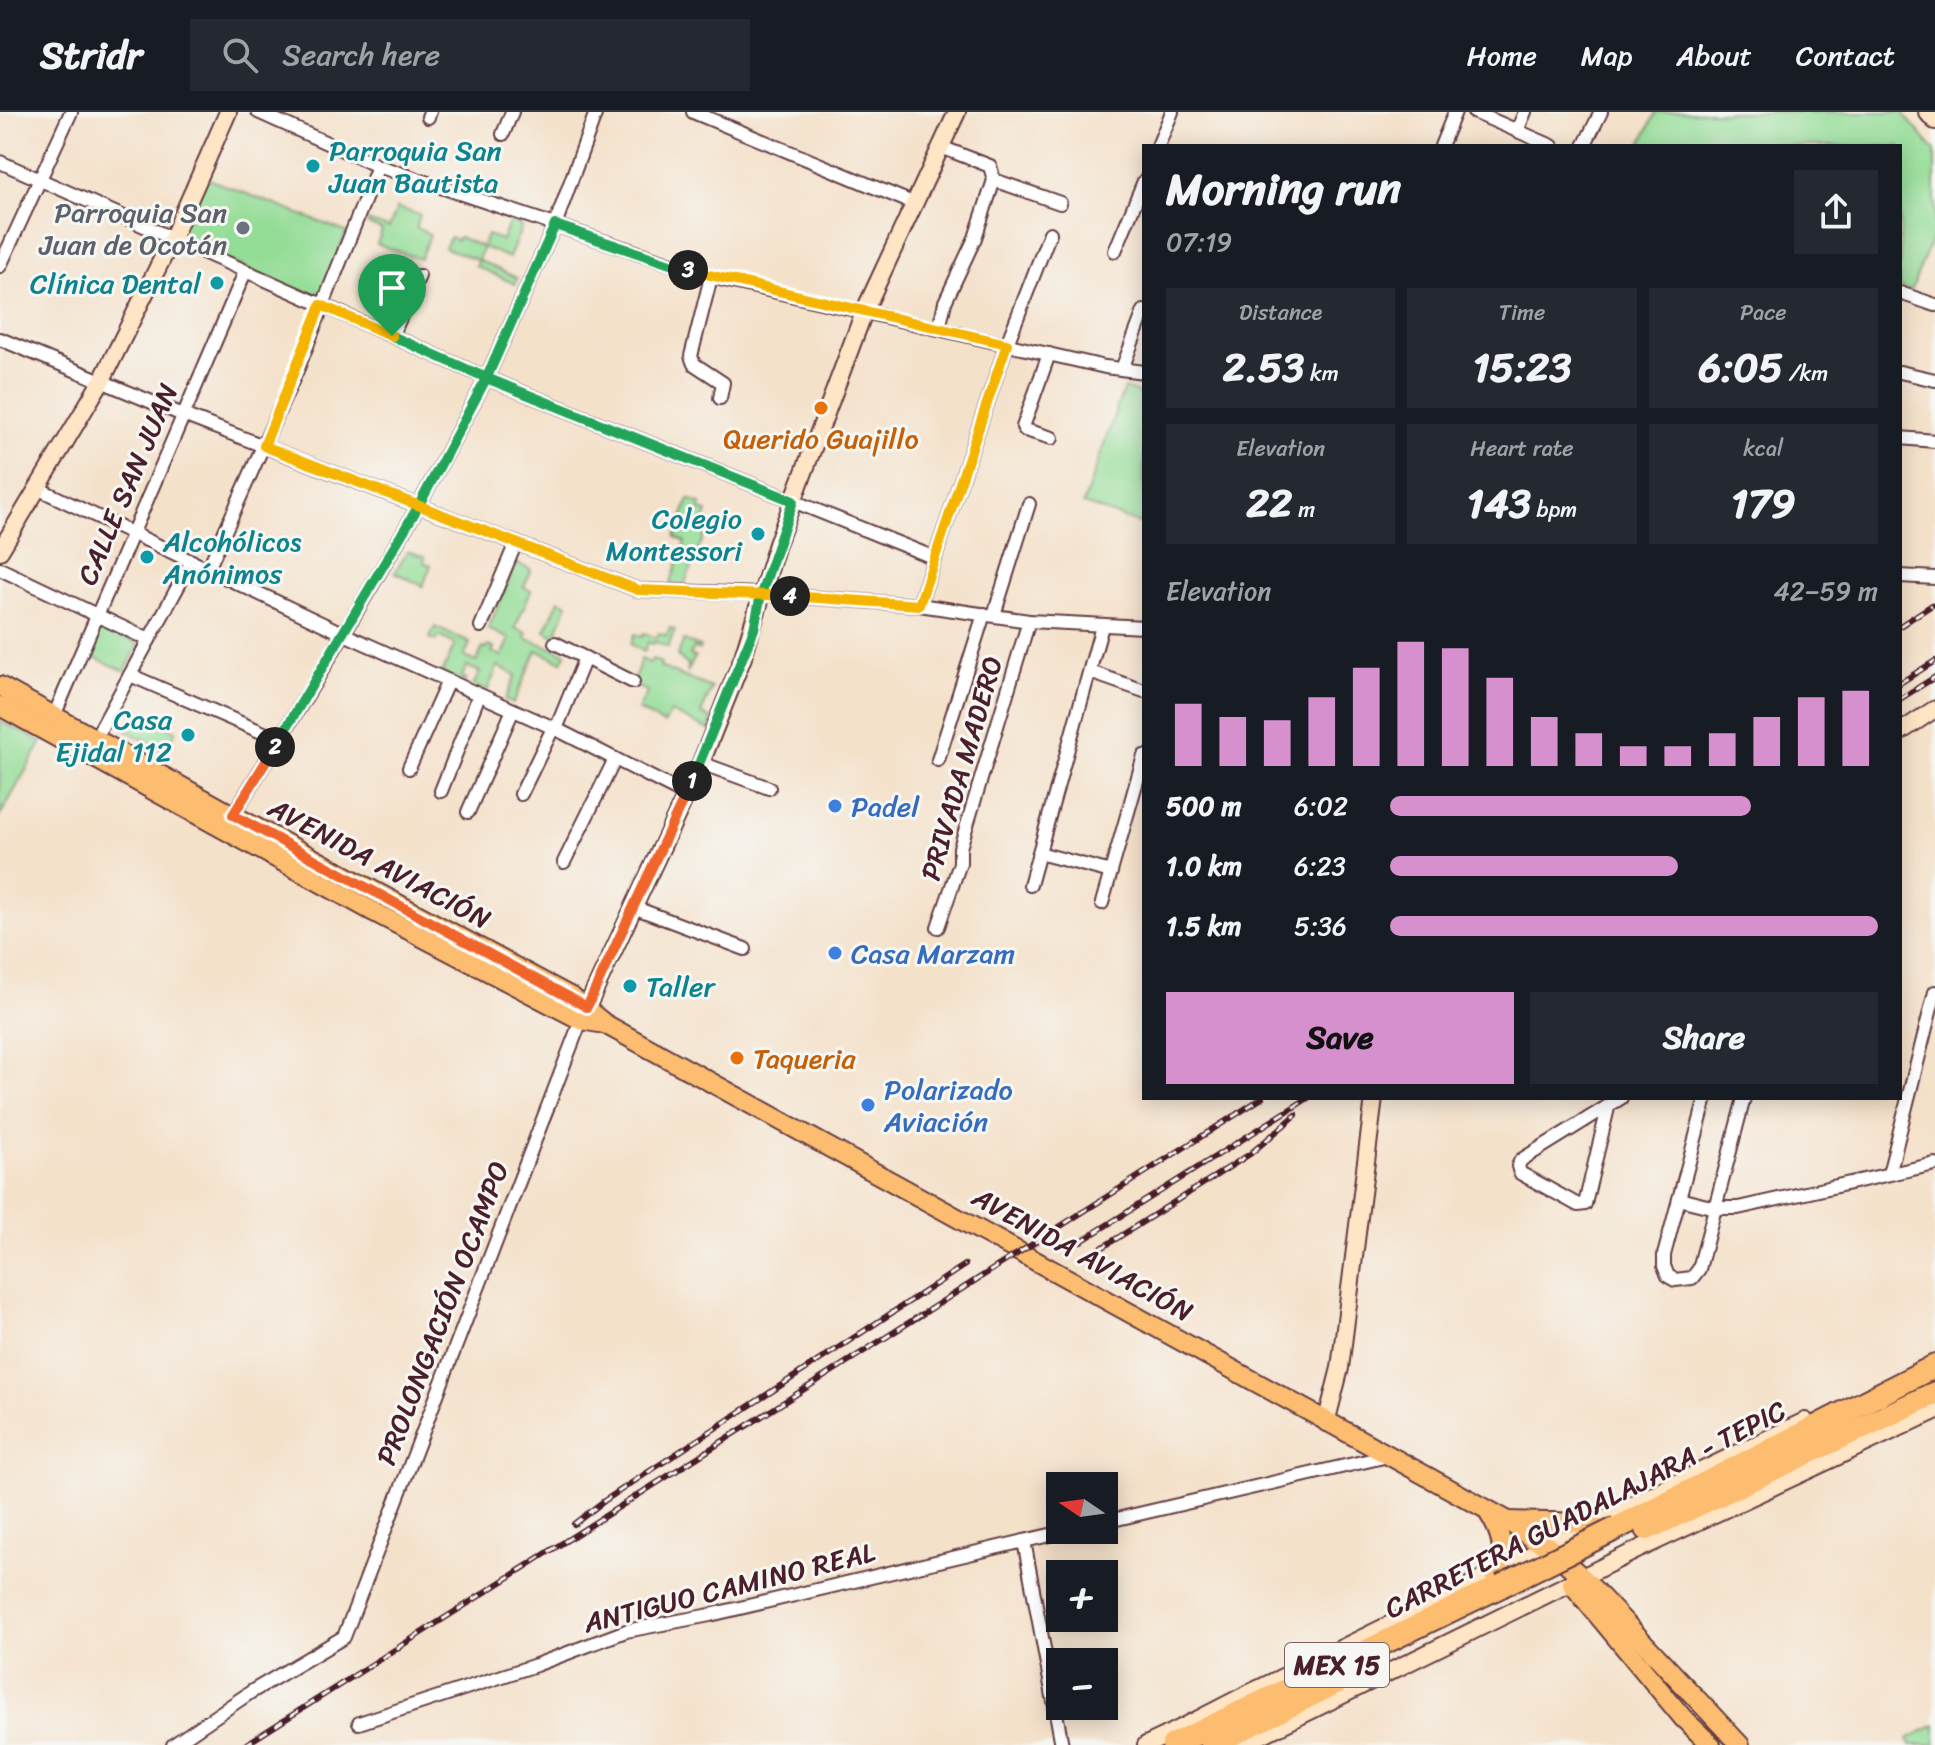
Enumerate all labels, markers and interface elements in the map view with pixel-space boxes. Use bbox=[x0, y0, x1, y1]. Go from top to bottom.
search box bbox=[190, 19, 750, 91]
text: Stridr bbox=[40, 22, 142, 89]
text: Search here bbox=[282, 28, 440, 82]
text: Home bbox=[1467, 31, 1537, 80]
text: Map bbox=[1581, 31, 1632, 80]
text: About bbox=[1676, 31, 1752, 80]
text: Contact bbox=[1796, 31, 1895, 80]
icon: search bbox=[218, 33, 262, 77]
place label: Parroquia San Juan Bautista bbox=[328, 126, 502, 207]
text: Morning run bbox=[1166, 150, 1401, 228]
marker: Parroquia San Juan Bautista bbox=[304, 157, 322, 175]
button: share bbox=[1794, 170, 1878, 254]
place label: Parroquia San Juan de Ocotán bbox=[38, 188, 227, 269]
marker: Parroquia San Juan de Ocotán bbox=[234, 219, 252, 237]
text: 07:19 bbox=[1166, 219, 1232, 265]
pin: 3 bbox=[668, 250, 708, 290]
text: 3 bbox=[682, 250, 694, 289]
pin bbox=[358, 254, 426, 336]
place label: Clínica Dental bbox=[30, 259, 202, 308]
icon: arrive bbox=[370, 266, 414, 310]
marker: Clínica Dental bbox=[208, 274, 226, 292]
text: Distance bbox=[1239, 293, 1322, 332]
text: Time bbox=[1499, 293, 1545, 332]
text: Pace bbox=[1740, 293, 1787, 332]
text: 2.53 bbox=[1223, 332, 1304, 403]
text: 15:23 bbox=[1473, 332, 1571, 403]
text: 6:05 bbox=[1698, 332, 1783, 403]
text: km bbox=[1304, 354, 1339, 393]
text: /km bbox=[1783, 354, 1828, 393]
street label: CALLE SAN JUAN bbox=[63, 375, 192, 593]
marker: Querido Guajillo bbox=[812, 399, 830, 417]
place label: Querido Guajillo bbox=[723, 414, 919, 463]
text: Elevation bbox=[1236, 429, 1325, 468]
text: Heart rate bbox=[1470, 429, 1574, 468]
text: kcal bbox=[1743, 429, 1783, 468]
text: 22 bbox=[1246, 468, 1292, 539]
text: 143 bbox=[1467, 468, 1531, 539]
text: 179 bbox=[1731, 468, 1796, 539]
text: m bbox=[1292, 490, 1315, 529]
text: bpm bbox=[1531, 490, 1577, 529]
place label: Colegio Montessori bbox=[606, 494, 743, 575]
place label: Alcohólicos Anónimos bbox=[162, 517, 302, 598]
marker: Colegio Montessori bbox=[749, 525, 767, 543]
marker: Alcohólicos Anónimos bbox=[138, 548, 156, 566]
text: Elevation bbox=[1166, 568, 1271, 614]
text: 42–59 m bbox=[1773, 568, 1878, 614]
pin: 4 bbox=[770, 576, 810, 616]
text: 4 bbox=[783, 576, 797, 615]
street label: PRIVADA MADERO bbox=[906, 650, 1017, 886]
place label: Casa Ejidal 112 bbox=[55, 695, 173, 776]
marker: Casa Ejidal 112 bbox=[179, 726, 197, 744]
pin: 2 bbox=[255, 727, 295, 767]
text: 2 bbox=[269, 727, 281, 766]
pin: 1 bbox=[672, 761, 712, 801]
text: 1 bbox=[687, 761, 697, 800]
place label: Padel bbox=[851, 782, 920, 831]
street label: AVENIDA AVIACIÓN bbox=[258, 783, 500, 943]
text: 500 m bbox=[1166, 783, 1241, 829]
text: 6:02 bbox=[1294, 783, 1348, 829]
marker: Padel bbox=[826, 797, 844, 815]
text: 1.0 km bbox=[1166, 843, 1242, 889]
text: 6:23 bbox=[1294, 843, 1346, 889]
text: 1.5 km bbox=[1166, 903, 1241, 949]
text: 5:36 bbox=[1294, 903, 1347, 949]
place label: Casa Marzam bbox=[851, 929, 1015, 978]
marker: Casa Marzam bbox=[826, 944, 844, 962]
place label: Taller bbox=[646, 962, 716, 1011]
marker: Taller bbox=[621, 977, 639, 995]
button: Save bbox=[1166, 992, 1514, 1084]
button: Share bbox=[1530, 992, 1878, 1084]
place label: Taqueria bbox=[753, 1034, 856, 1083]
marker: Taqueria bbox=[728, 1049, 746, 1067]
place label: Polarizado Aviación bbox=[883, 1065, 1013, 1146]
marker: Polarizado Aviación bbox=[859, 1096, 877, 1114]
street label: PROLONGACIÓN OCAMPO bbox=[362, 1154, 523, 1473]
street label: AVENIDA AVIACIÓN bbox=[962, 1173, 1203, 1336]
street label: CARRETERA GUADALAJARA - TEPIC bbox=[1375, 1386, 1795, 1632]
north arrow bbox=[1046, 1472, 1118, 1544]
map controls bbox=[1046, 1472, 1118, 1720]
street label: ANTIGUO CAMINO REAL bbox=[577, 1528, 880, 1648]
button: + bbox=[1046, 1560, 1118, 1632]
road number: MEX 15 bbox=[1285, 1643, 1389, 1687]
button: − bbox=[1046, 1648, 1118, 1720]

